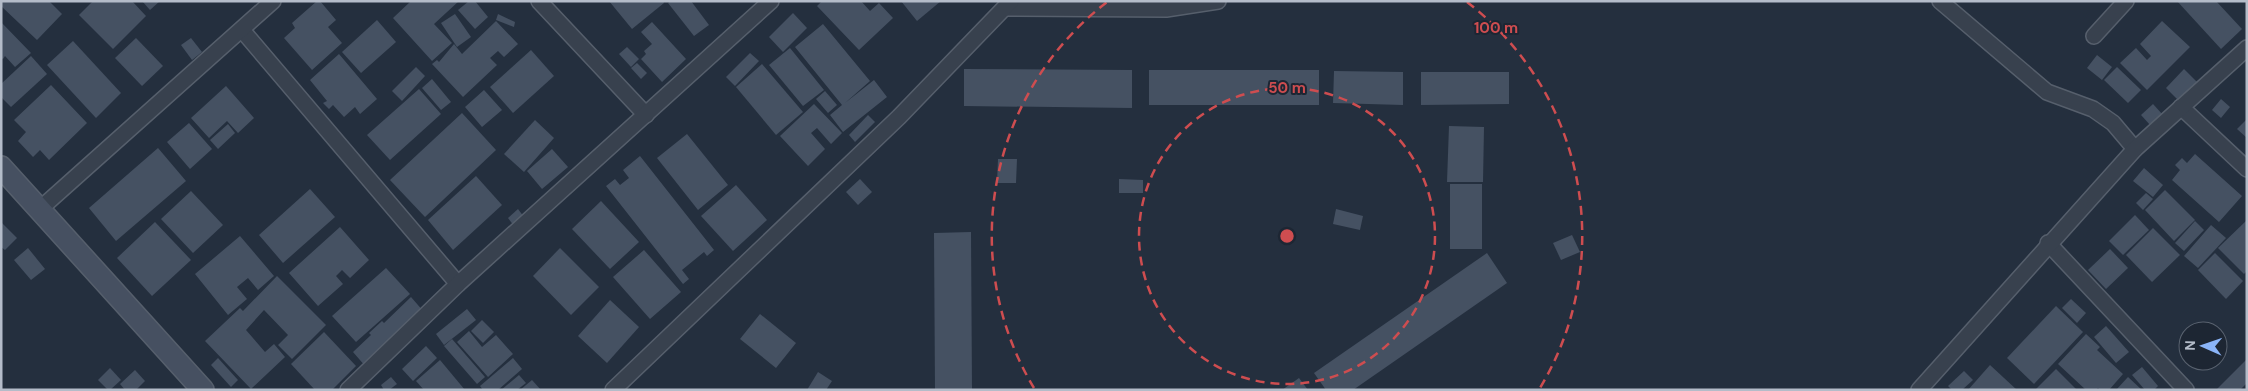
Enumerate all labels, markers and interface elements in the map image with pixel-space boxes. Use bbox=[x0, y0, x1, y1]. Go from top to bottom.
text: 100 m bbox=[1474, 18, 1518, 38]
text: 50 m bbox=[1268, 78, 1306, 98]
centre of rings bbox=[1278, 227, 1296, 245]
north arrow bbox=[2178, 321, 2228, 371]
text: N bbox=[2181, 340, 2199, 351]

